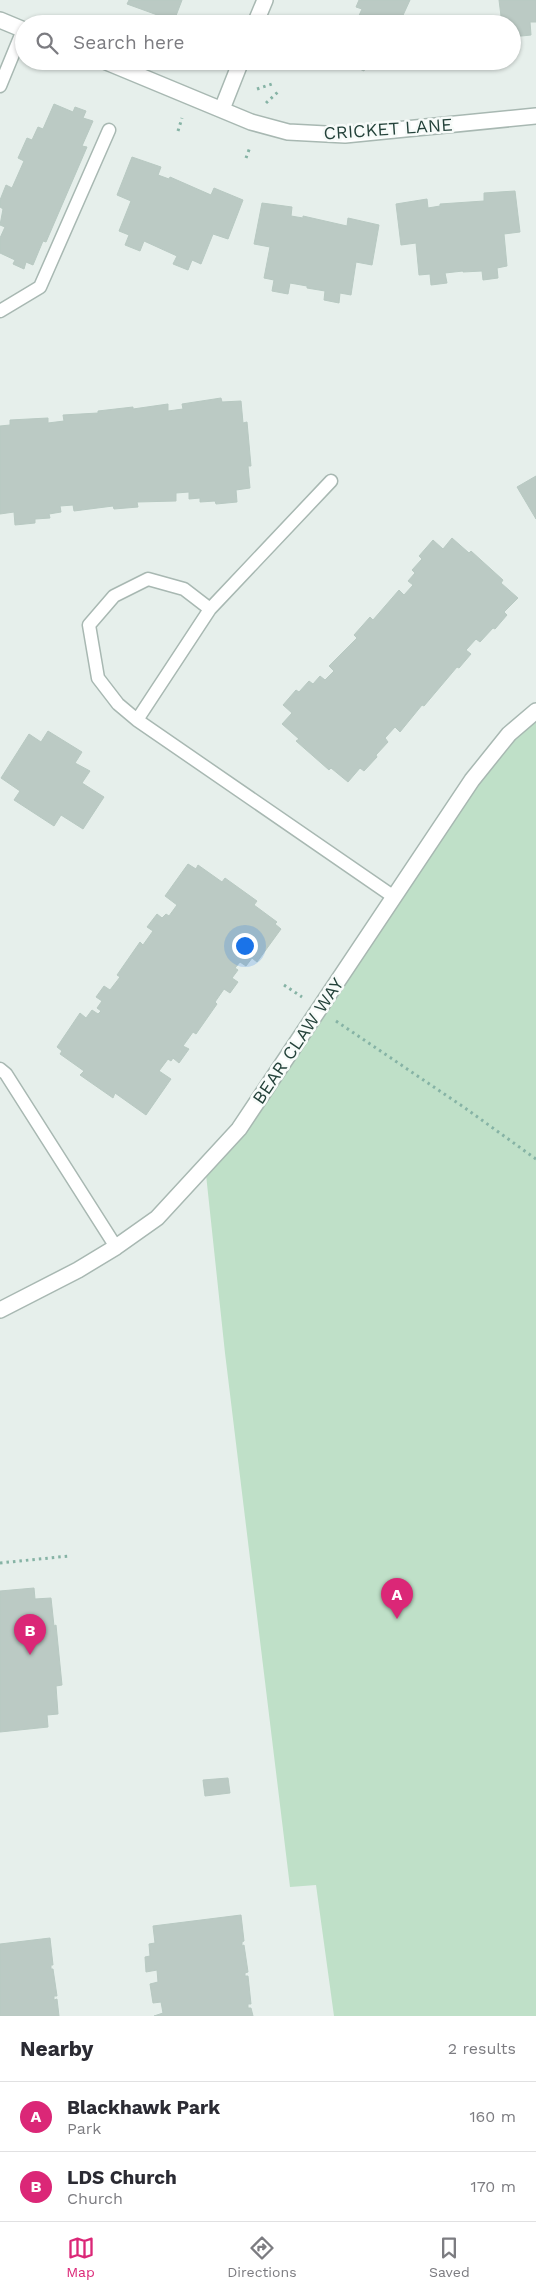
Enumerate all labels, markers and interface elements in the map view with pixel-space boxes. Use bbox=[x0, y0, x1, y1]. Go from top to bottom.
search box bbox=[15, 15, 521, 70]
icon: search bbox=[33, 29, 61, 57]
text: Search here bbox=[73, 31, 184, 54]
street label: CRICKET LANE bbox=[323, 114, 453, 143]
your location bbox=[232, 933, 258, 959]
street label: BEAR CLAW WAY bbox=[248, 973, 348, 1108]
pin: A bbox=[381, 1578, 413, 1619]
pin: B bbox=[14, 1614, 46, 1655]
text: Nearby bbox=[20, 2036, 93, 2061]
text: 2 results bbox=[448, 2039, 516, 2058]
text: Blackhawk Park bbox=[67, 2096, 220, 2119]
text: A bbox=[31, 2107, 41, 2126]
text: 160 m bbox=[469, 2107, 516, 2126]
text: Park bbox=[67, 2119, 101, 2138]
text: LDS Church bbox=[67, 2166, 177, 2189]
text: B bbox=[31, 2177, 41, 2196]
text: 170 m bbox=[470, 2177, 516, 2196]
text: Church bbox=[67, 2189, 123, 2208]
tab: Map bbox=[66, 2234, 95, 2280]
tab: Directions bbox=[227, 2234, 297, 2280]
tab: Saved bbox=[429, 2234, 470, 2280]

